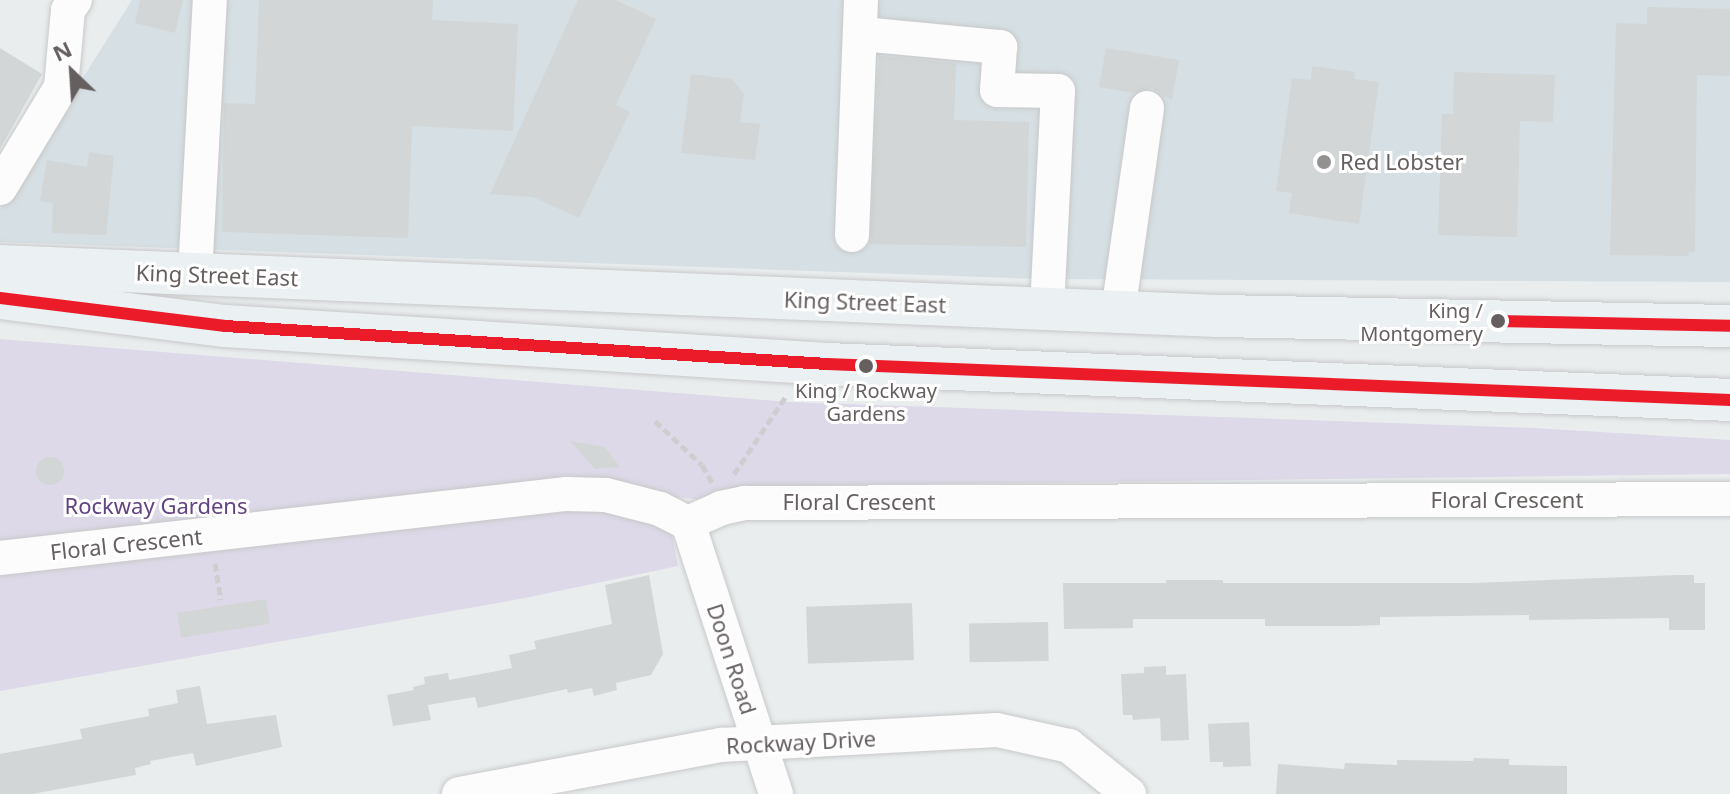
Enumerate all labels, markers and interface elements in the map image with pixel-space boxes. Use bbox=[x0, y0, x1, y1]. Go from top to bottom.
north arrow bbox=[32, 32, 112, 112]
text: N bbox=[47, 33, 76, 68]
place label: Red Lobster bbox=[1340, 149, 1464, 175]
marker: Red Lobster bbox=[1315, 153, 1333, 171]
street label: King Street East bbox=[135, 259, 299, 291]
street label: King Street East bbox=[783, 286, 947, 318]
place label: King / Montgomery bbox=[1360, 298, 1483, 345]
marker: King / Montgomery bbox=[1490, 313, 1506, 329]
marker: King / Rockway Gardens bbox=[858, 358, 874, 374]
place label: King / Rockway Gardens bbox=[795, 378, 937, 425]
street label: Floral Crescent bbox=[1431, 487, 1583, 513]
street label: Floral Crescent bbox=[783, 489, 935, 515]
park label: Rockway Gardens bbox=[65, 493, 247, 519]
street label: Floral Crescent bbox=[49, 523, 203, 565]
street label: Doon Road bbox=[702, 600, 762, 718]
street label: Rockway Drive bbox=[725, 725, 877, 759]

